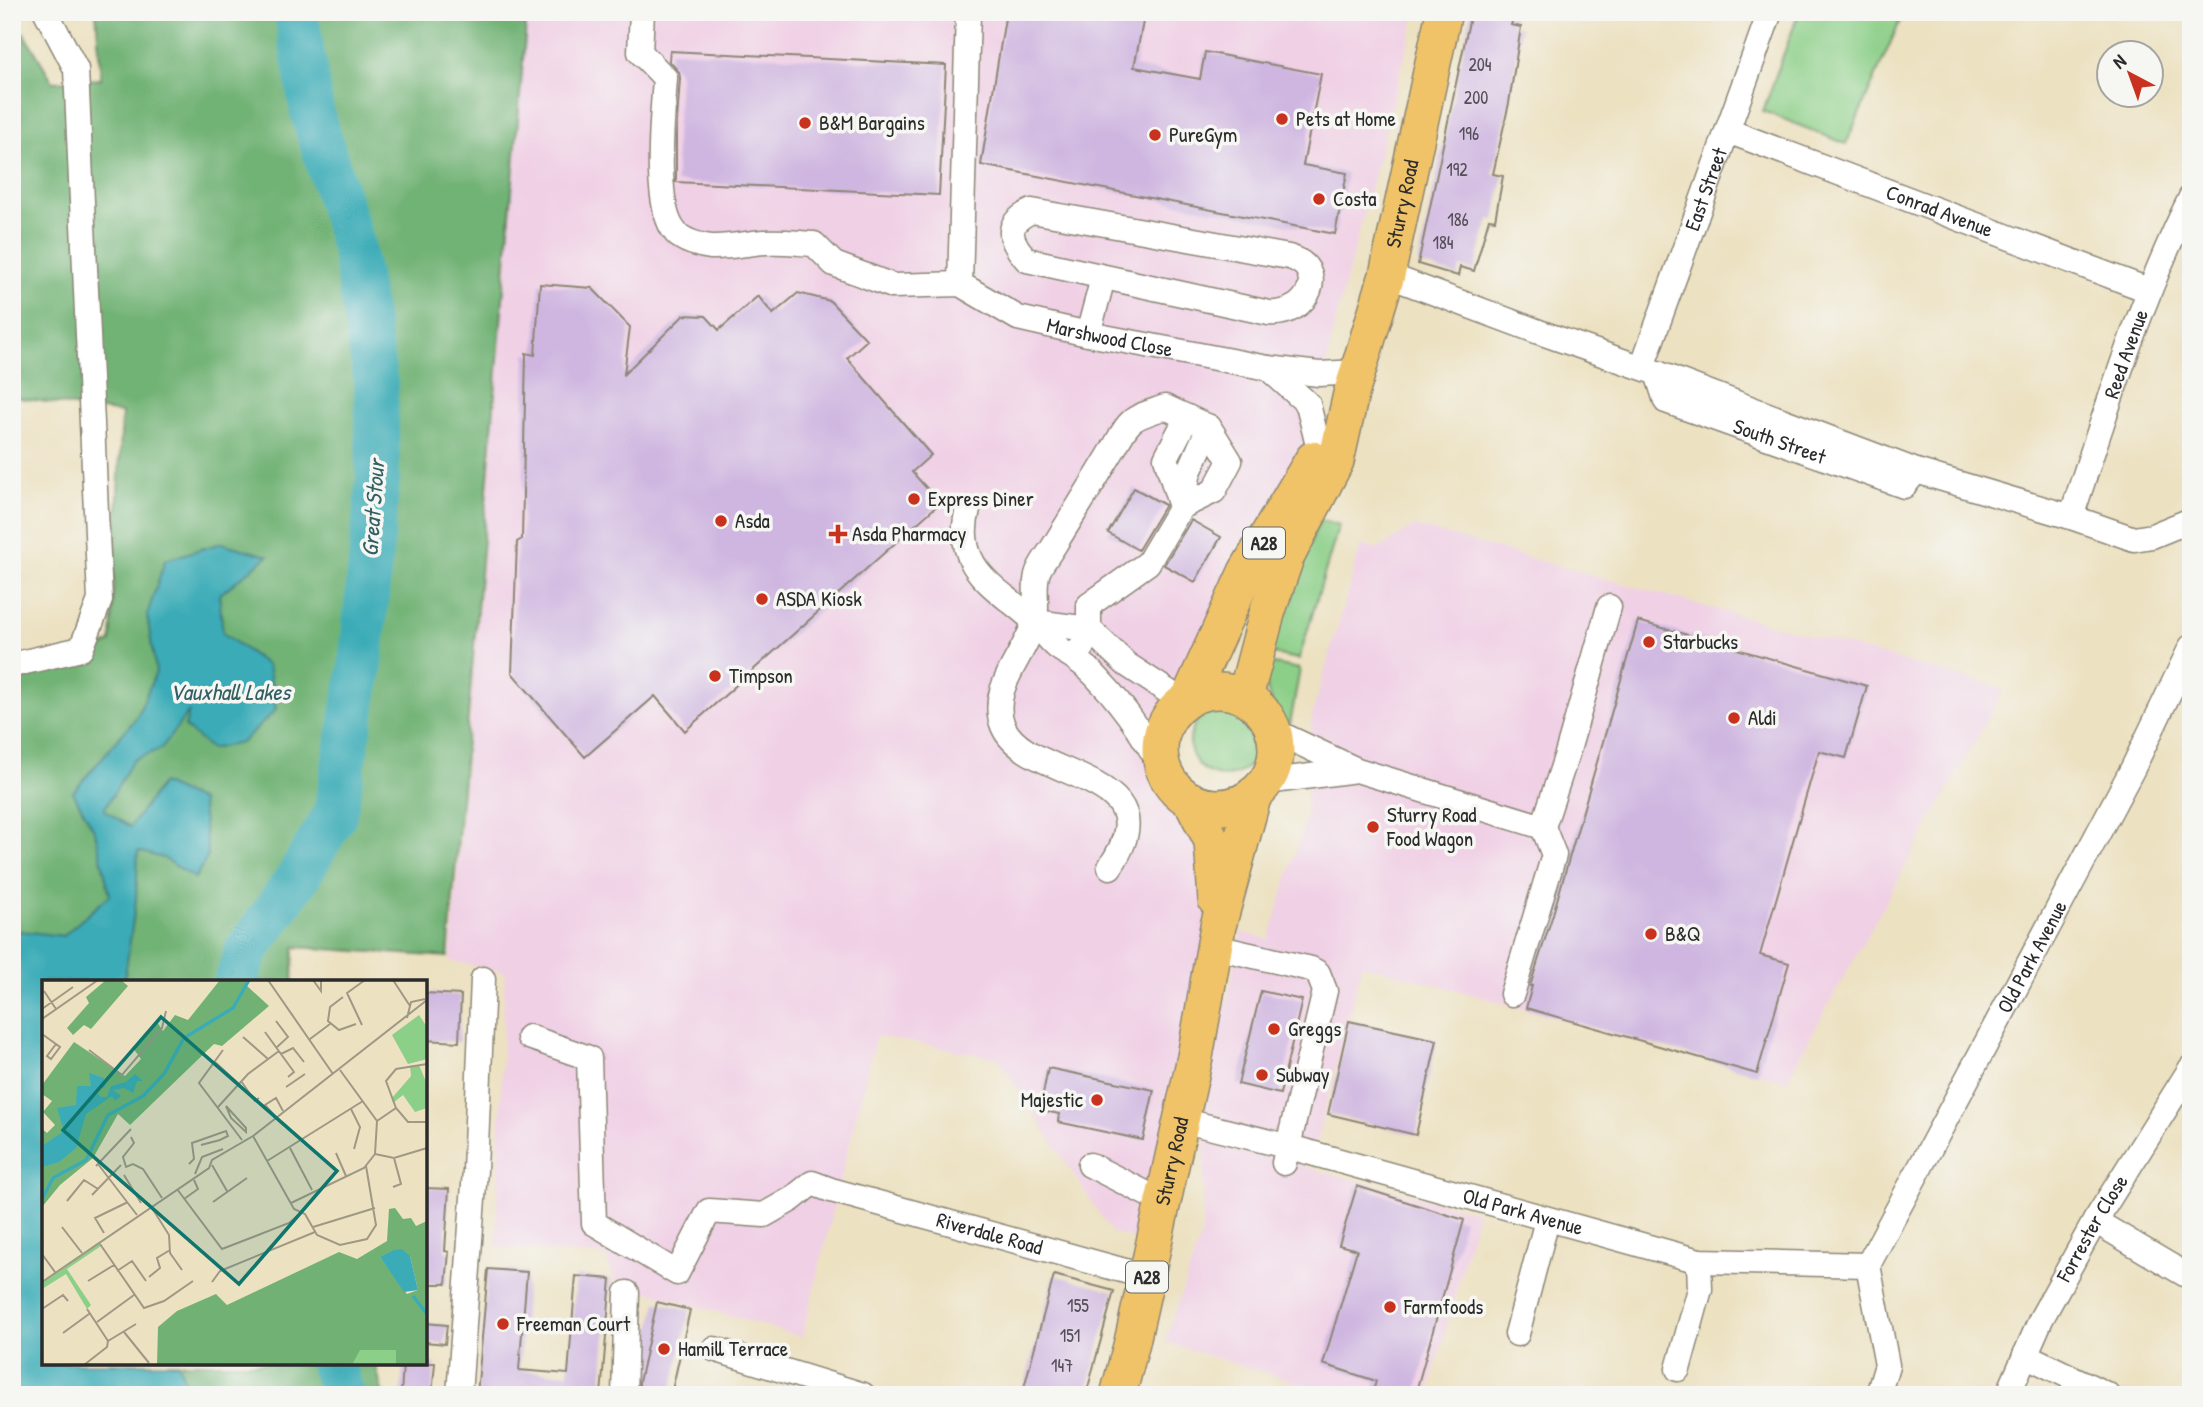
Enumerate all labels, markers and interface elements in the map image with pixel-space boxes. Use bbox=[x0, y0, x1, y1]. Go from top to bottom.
north arrow bbox=[2094, 38, 2164, 108]
text: N bbox=[2107, 48, 2131, 74]
house number: 204 bbox=[1468, 52, 1492, 77]
house number: 200 bbox=[1464, 85, 1488, 110]
place label: Pets at Home bbox=[1296, 104, 1396, 133]
place label: B&M Bargains bbox=[819, 108, 925, 137]
marker: Pets at Home bbox=[1274, 111, 1290, 127]
marker: B&M Bargains bbox=[797, 115, 813, 131]
place label: PureGym bbox=[1169, 120, 1237, 149]
house number: 196 bbox=[1459, 121, 1479, 146]
marker: PureGym bbox=[1147, 127, 1163, 143]
street label: East Street bbox=[1677, 143, 1734, 235]
street label: Sturry Road bbox=[1378, 157, 1426, 251]
house number: 192 bbox=[1446, 157, 1468, 182]
street label: Conrad Avenue bbox=[1882, 177, 1997, 244]
place label: Costa bbox=[1333, 184, 1377, 213]
marker: Costa bbox=[1311, 191, 1327, 207]
house number: 186 bbox=[1447, 207, 1469, 232]
house number: 184 bbox=[1432, 230, 1454, 255]
street label: Reed Avenue bbox=[2096, 305, 2155, 402]
street label: Marshwood Close bbox=[1044, 310, 1175, 364]
street label: South Street bbox=[1729, 411, 1831, 471]
water label: Great Stour bbox=[354, 455, 392, 557]
place label: Express Diner bbox=[928, 484, 1034, 513]
marker: Express Diner bbox=[906, 491, 922, 507]
place label: Asda bbox=[735, 506, 770, 535]
marker: Asda bbox=[713, 513, 729, 529]
place label: Asda Pharmacy bbox=[852, 519, 966, 548]
marker: Asda Pharmacy bbox=[830, 526, 846, 542]
road number: A28 bbox=[1243, 528, 1285, 558]
place label: ASDA Kiosk bbox=[776, 584, 862, 613]
marker: ASDA Kiosk bbox=[754, 591, 770, 607]
place label: Starbucks bbox=[1663, 627, 1738, 656]
marker: Starbucks bbox=[1641, 634, 1657, 650]
place label: Timpson bbox=[729, 661, 793, 690]
marker: Timpson bbox=[707, 668, 723, 684]
water label: Vauxhall Lakes bbox=[170, 676, 292, 707]
place label: Aldi bbox=[1748, 703, 1777, 732]
marker: Aldi bbox=[1726, 710, 1742, 726]
place label: Sturry Road Food Wagon bbox=[1386, 800, 1477, 853]
marker: Sturry Road Food Wagon bbox=[1365, 819, 1381, 835]
street label: Old Park Avenue bbox=[1990, 895, 2074, 1018]
place label: B&Q bbox=[1665, 919, 1701, 948]
marker: B&Q bbox=[1643, 926, 1659, 942]
inset map bbox=[42, 980, 427, 1365]
place label: Greggs bbox=[1288, 1014, 1341, 1043]
marker: Greggs bbox=[1266, 1021, 1282, 1037]
place label: Subway bbox=[1276, 1060, 1330, 1089]
marker: Subway bbox=[1254, 1067, 1270, 1083]
place label: Majestic bbox=[1021, 1085, 1084, 1114]
marker: Majestic bbox=[1089, 1092, 1105, 1108]
street label: Sturry Road bbox=[1148, 1114, 1195, 1208]
street label: Forrester Close bbox=[2049, 1169, 2135, 1288]
street label: Old Park Avenue bbox=[1460, 1181, 1586, 1242]
street label: Riverdale Road bbox=[933, 1205, 1046, 1262]
road number: A28 bbox=[1126, 1261, 1168, 1292]
place label: Farmfoods bbox=[1403, 1292, 1483, 1321]
house number: 155 bbox=[1067, 1293, 1089, 1318]
marker: Farmfoods bbox=[1382, 1299, 1398, 1315]
place label: Freeman Court bbox=[516, 1309, 631, 1338]
marker: Freeman Court bbox=[495, 1316, 511, 1332]
house number: 151 bbox=[1060, 1323, 1080, 1348]
place label: Hamill Terrace bbox=[678, 1334, 788, 1363]
marker: Hamill Terrace bbox=[656, 1341, 672, 1357]
house number: 147 bbox=[1051, 1353, 1073, 1378]

